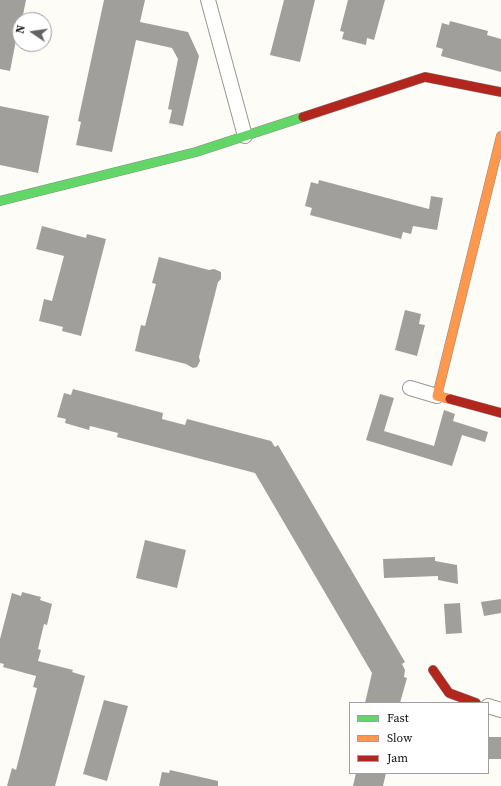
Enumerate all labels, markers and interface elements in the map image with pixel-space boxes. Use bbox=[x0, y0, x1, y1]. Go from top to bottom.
north arrow bbox=[12, 12, 52, 52]
text: N bbox=[13, 24, 29, 35]
legend bbox=[349, 702, 489, 774]
text: Fast bbox=[387, 710, 409, 726]
text: Slow bbox=[387, 730, 412, 746]
text: Jam bbox=[387, 750, 408, 766]

